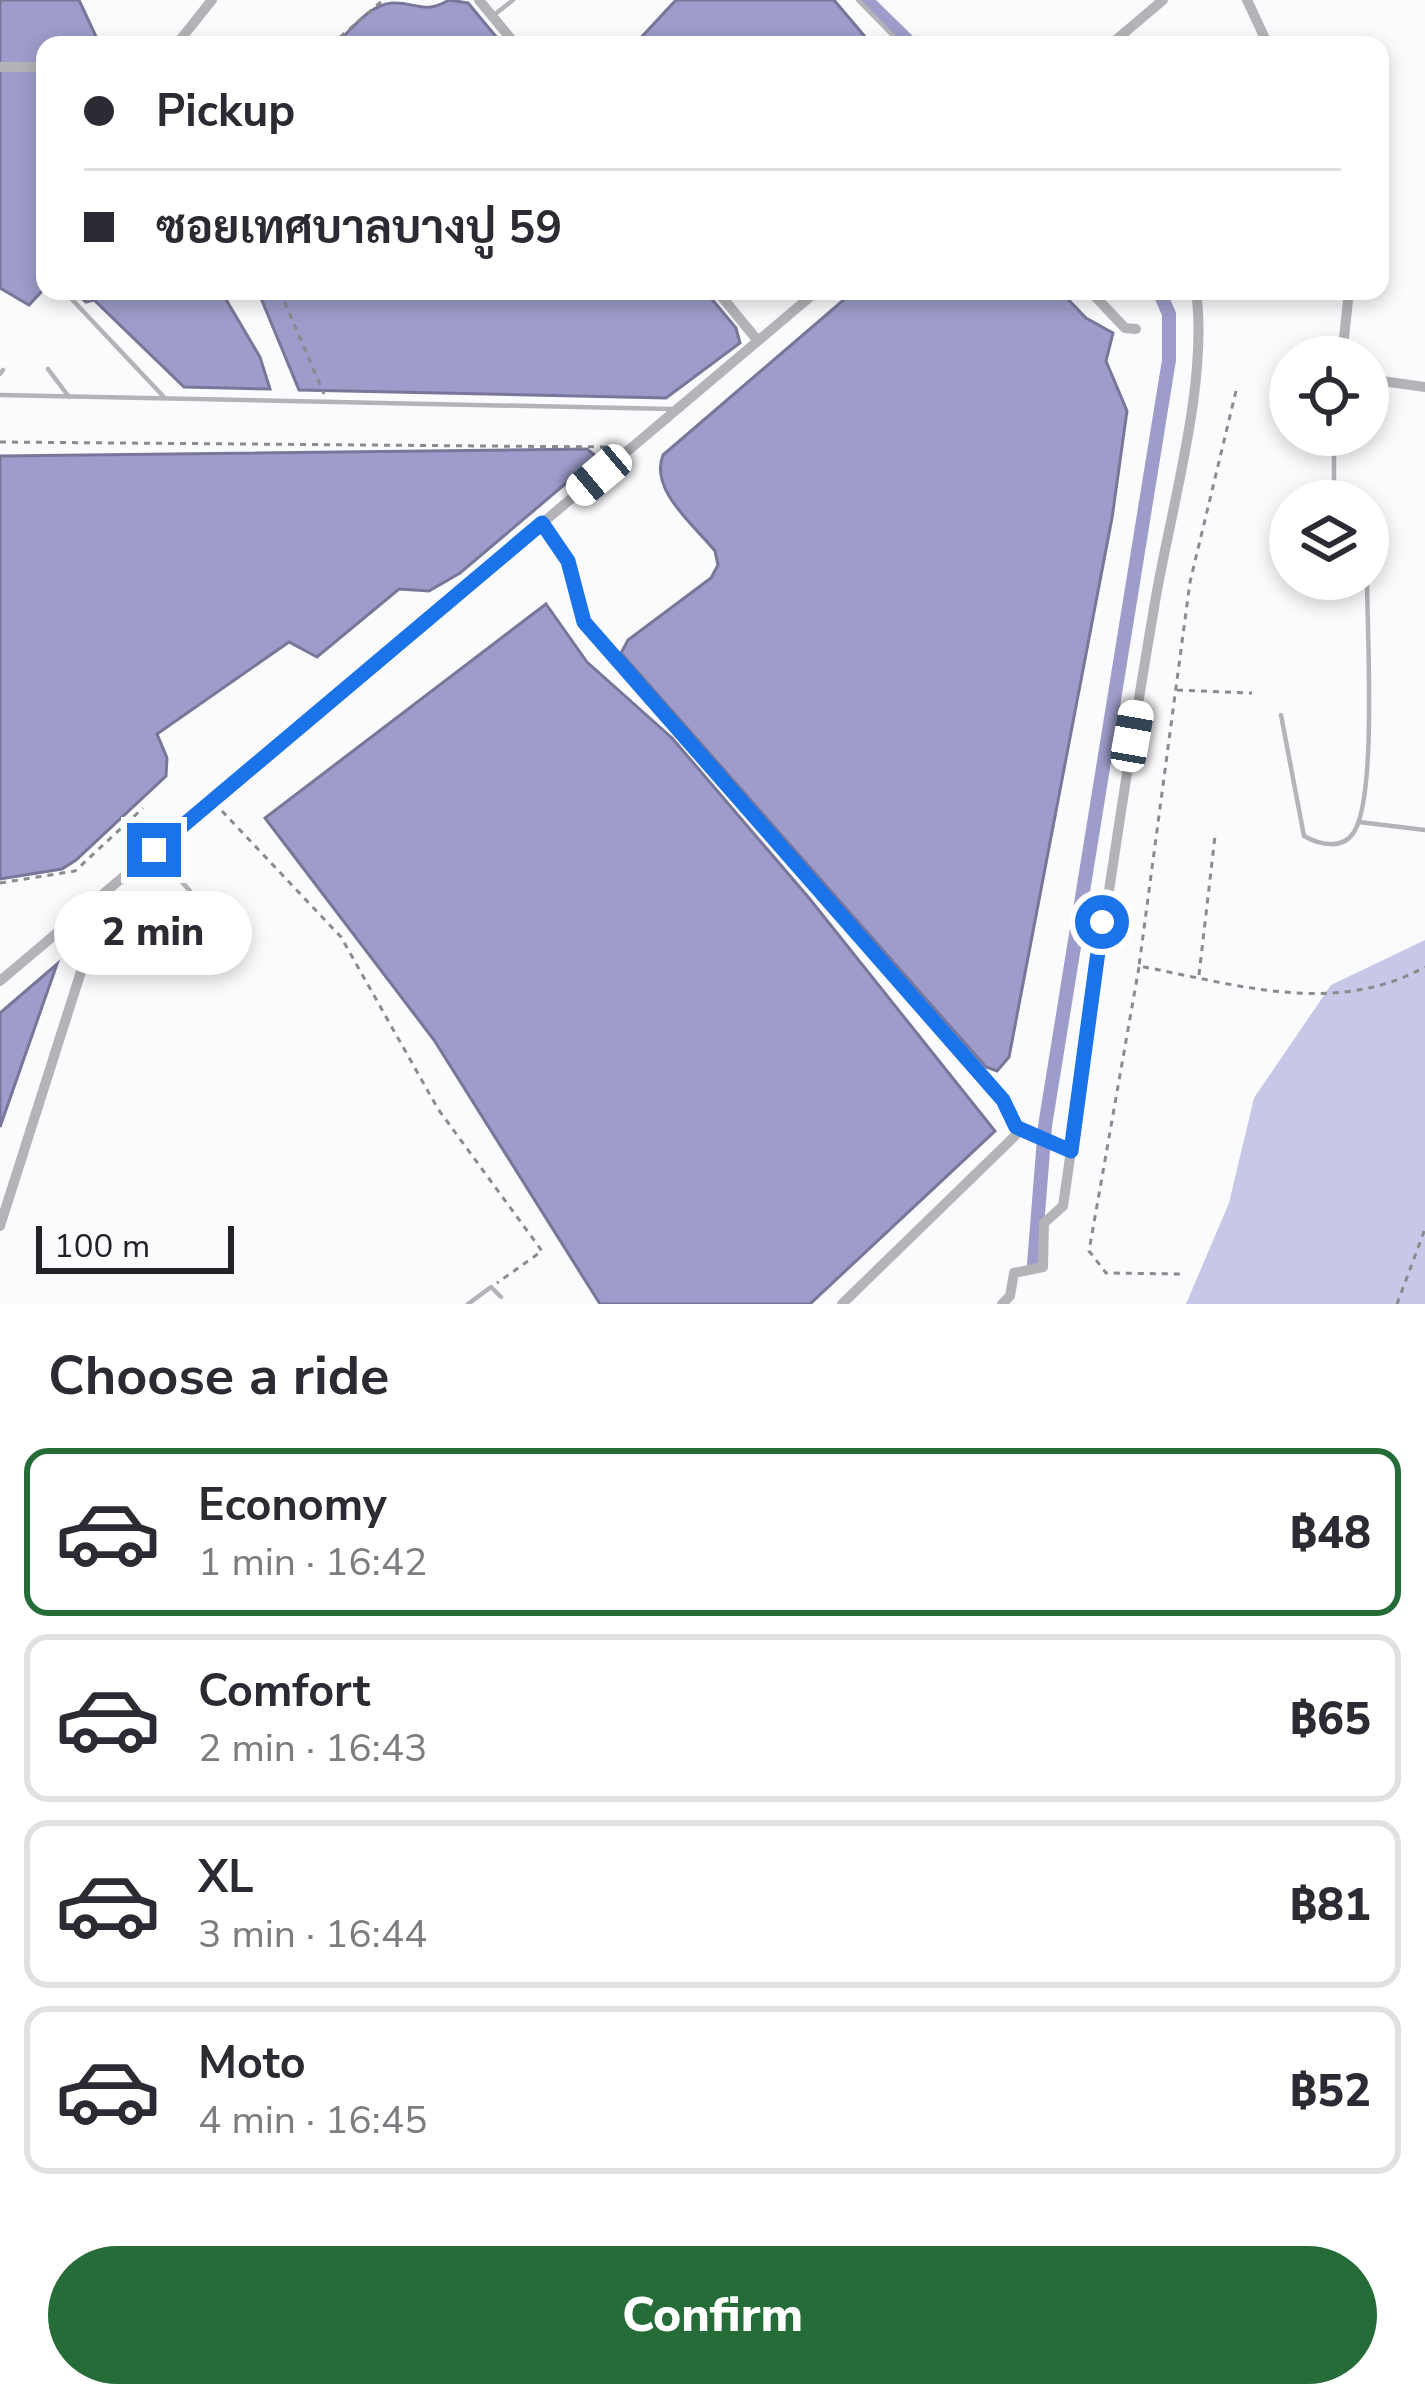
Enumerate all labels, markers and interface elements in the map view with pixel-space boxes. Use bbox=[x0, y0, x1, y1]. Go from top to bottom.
text: Pickup bbox=[156, 81, 295, 142]
text: ซอยเทศบาลบางปู 59 bbox=[156, 198, 562, 259]
map controls bbox=[1269, 336, 1389, 600]
button: locate bbox=[1269, 336, 1389, 456]
car bbox=[560, 438, 638, 512]
button: layers bbox=[1269, 480, 1389, 600]
car bbox=[1108, 697, 1156, 775]
route end bbox=[127, 823, 181, 877]
callout: 2 min bbox=[55, 892, 253, 976]
route start bbox=[1075, 895, 1129, 949]
text: 2 min bbox=[102, 906, 204, 959]
scale bar bbox=[36, 1220, 234, 1273]
text: 100 m bbox=[54, 1224, 150, 1269]
text: Choose a ride bbox=[48, 1339, 389, 1413]
text: Economy bbox=[198, 1475, 387, 1536]
icon: car bbox=[54, 1478, 162, 1586]
text: ฿48 bbox=[1290, 1503, 1371, 1564]
text: 1 min · 16:42 bbox=[198, 1536, 427, 1589]
text: Comfort bbox=[198, 1661, 370, 1722]
icon: car bbox=[54, 1664, 162, 1772]
text: ฿65 bbox=[1290, 1689, 1371, 1750]
text: 2 min · 16:43 bbox=[198, 1722, 427, 1775]
text: XL bbox=[198, 1847, 254, 1908]
icon: car bbox=[54, 1850, 162, 1958]
text: ฿81 bbox=[1290, 1875, 1371, 1936]
text: 3 min · 16:44 bbox=[198, 1908, 427, 1961]
text: Moto bbox=[198, 2033, 306, 2094]
icon: car bbox=[54, 2036, 162, 2144]
text: ฿52 bbox=[1290, 2061, 1371, 2122]
text: 4 min · 16:45 bbox=[198, 2094, 427, 2147]
button: Confirm bbox=[48, 2246, 1377, 2384]

